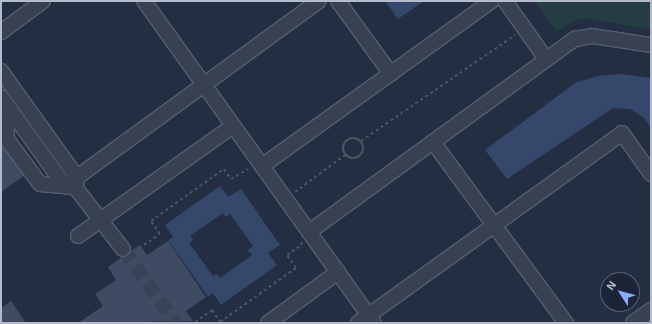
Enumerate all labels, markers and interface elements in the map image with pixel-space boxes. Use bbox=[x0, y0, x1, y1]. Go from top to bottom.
north arrow bbox=[600, 272, 640, 312]
text: N bbox=[603, 278, 618, 292]

